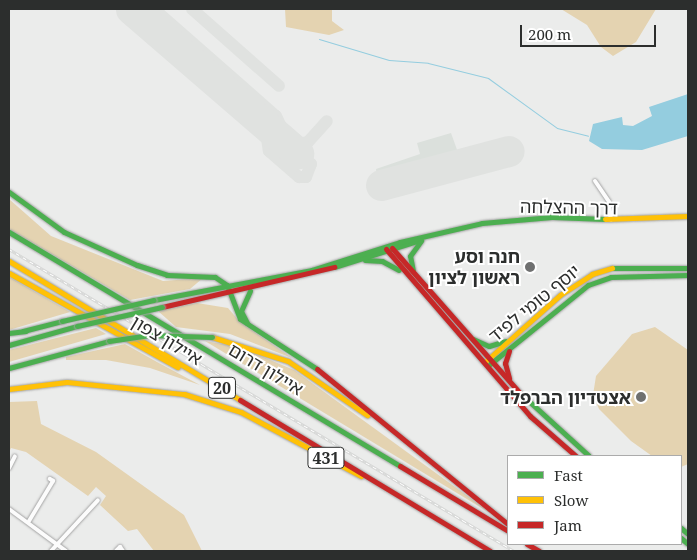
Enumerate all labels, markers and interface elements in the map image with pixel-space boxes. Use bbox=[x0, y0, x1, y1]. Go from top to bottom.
scale bar bbox=[522, 15, 658, 47]
text: 200 m bbox=[528, 24, 571, 44]
street label: דרך ההצלחה bbox=[520, 195, 618, 219]
place label: חנה וסע ראשון לציון bbox=[428, 246, 520, 288]
street label: יוסף טומי לפיד bbox=[484, 260, 584, 346]
marker: חנה וסע ראשון לציון bbox=[524, 261, 536, 273]
street label: איילון צפון bbox=[128, 310, 206, 370]
street label: איילון דרום bbox=[225, 338, 307, 400]
road number: 20 bbox=[207, 374, 237, 402]
place label: אצטדיון הברפלד bbox=[500, 386, 631, 408]
marker: אצטדיון הברפלד bbox=[635, 391, 647, 403]
road number: 431 bbox=[307, 444, 345, 472]
legend bbox=[507, 455, 682, 545]
text: Fast bbox=[554, 465, 583, 485]
text: Slow bbox=[554, 490, 588, 510]
text: Jam bbox=[554, 515, 582, 535]

